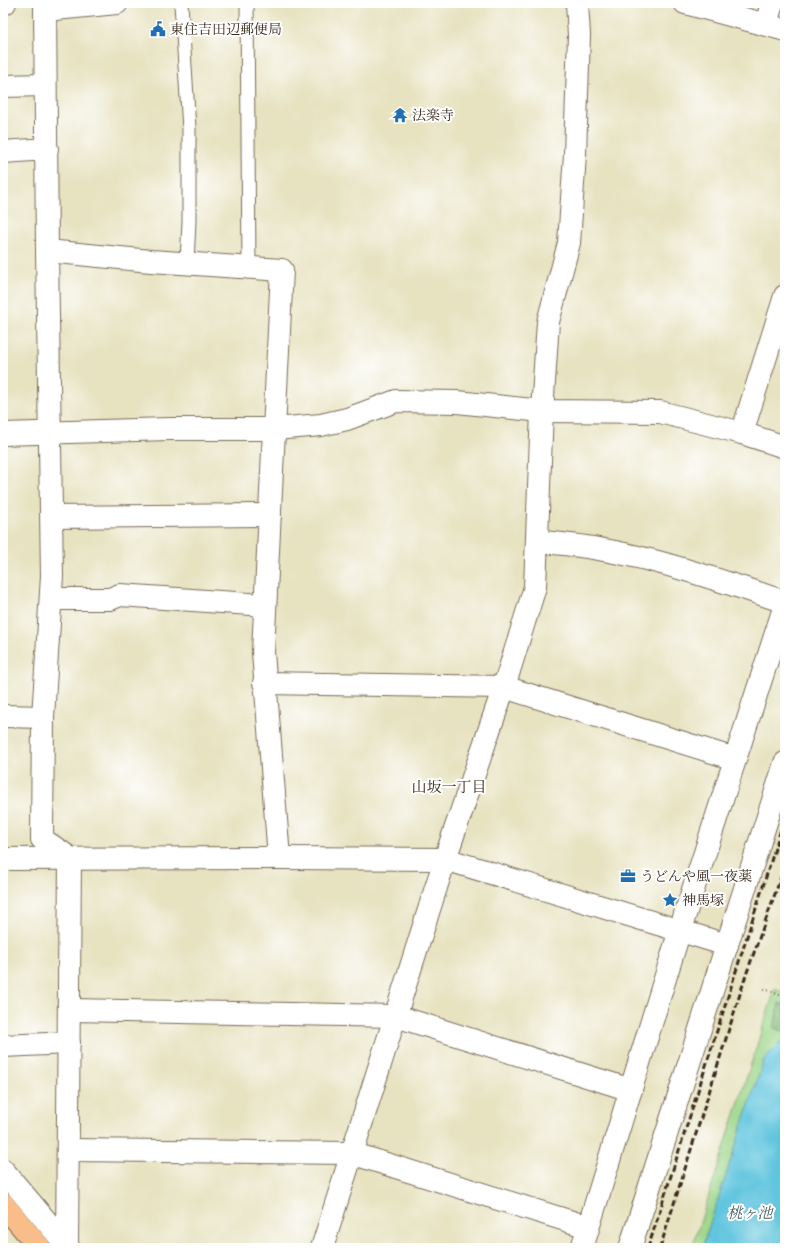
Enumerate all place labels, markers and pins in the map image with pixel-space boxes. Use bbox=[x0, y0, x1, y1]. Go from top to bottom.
public building icon: 東住吉田辺郵便局 bbox=[149, 20, 167, 38]
place label: 東住吉田辺郵便局 bbox=[170, 21, 282, 38]
temple icon: 法楽寺 bbox=[391, 106, 409, 124]
place label: 法楽寺 bbox=[412, 107, 454, 124]
office icon: うどんや風一夜薬 bbox=[619, 867, 637, 885]
place label: うどんや風一夜薬 bbox=[640, 868, 752, 885]
place icon: 神馬塚 bbox=[661, 891, 679, 909]
place label: 神馬塚 bbox=[682, 892, 724, 909]

